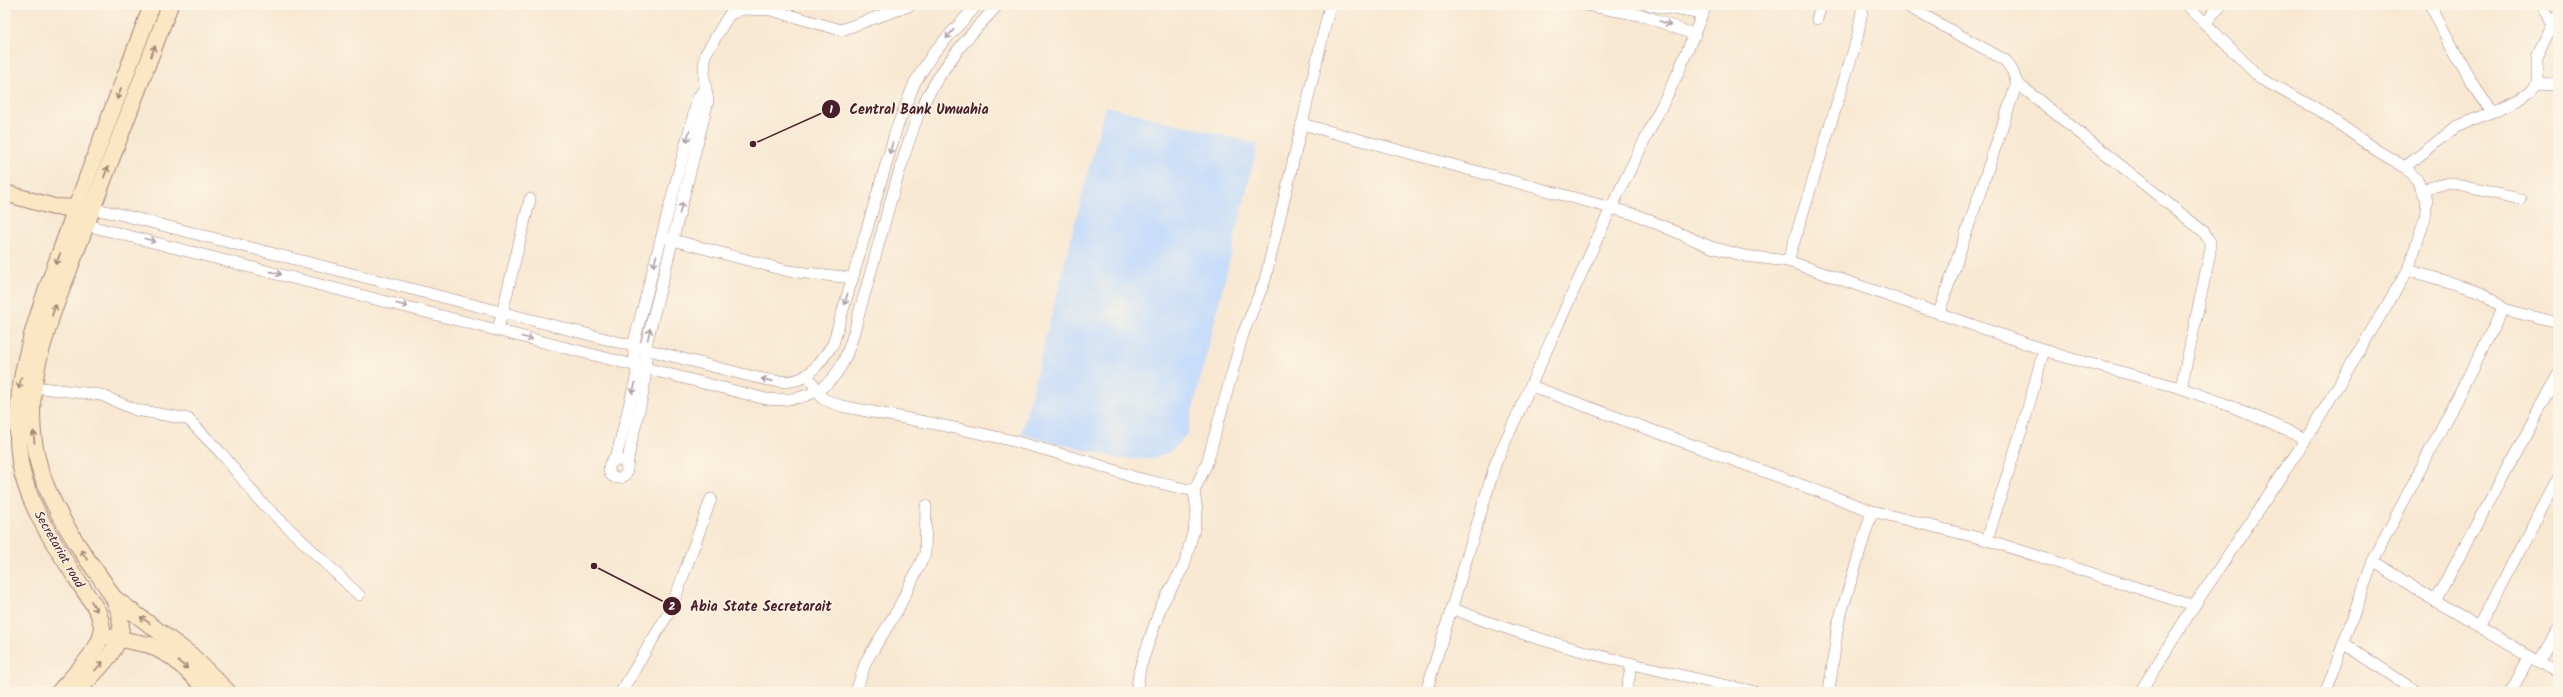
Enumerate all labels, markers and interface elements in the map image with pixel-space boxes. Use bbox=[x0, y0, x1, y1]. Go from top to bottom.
one-way arrow bbox=[1659, 19, 1671, 27]
one-way arrow bbox=[946, 28, 955, 39]
one-way arrow bbox=[149, 45, 157, 57]
one-way arrow bbox=[114, 87, 122, 99]
callout: Central Bank Umuahia bbox=[821, 96, 996, 122]
text: Central Bank Umuahia bbox=[849, 99, 989, 121]
text: 1 bbox=[829, 100, 833, 119]
one-way arrow bbox=[684, 129, 691, 142]
one-way arrow bbox=[887, 141, 894, 154]
one-way arrow bbox=[103, 167, 111, 179]
one-way arrow bbox=[678, 202, 685, 215]
one-way arrow bbox=[143, 237, 156, 244]
one-way arrow bbox=[53, 252, 61, 264]
one-way arrow bbox=[651, 255, 658, 268]
one-way arrow bbox=[269, 269, 282, 277]
one-way arrow bbox=[842, 293, 849, 306]
one-way arrow bbox=[395, 302, 408, 310]
one-way arrow bbox=[51, 304, 59, 316]
one-way arrow bbox=[645, 328, 653, 341]
one-way arrow bbox=[521, 335, 534, 342]
one-way arrow bbox=[761, 375, 774, 383]
one-way arrow bbox=[16, 376, 24, 389]
one-way arrow bbox=[630, 381, 637, 394]
one-way arrow bbox=[30, 431, 37, 444]
street label: Secretariat road bbox=[28, 507, 90, 593]
one-way arrow bbox=[80, 549, 88, 560]
callout: Abia State Secretarait bbox=[662, 593, 839, 619]
text: Abia State Secretarait bbox=[690, 596, 832, 618]
text: 2 bbox=[669, 597, 676, 616]
one-way arrow bbox=[90, 600, 98, 611]
one-way arrow bbox=[140, 616, 151, 624]
one-way arrow bbox=[177, 661, 188, 670]
one-way arrow bbox=[94, 662, 103, 672]

